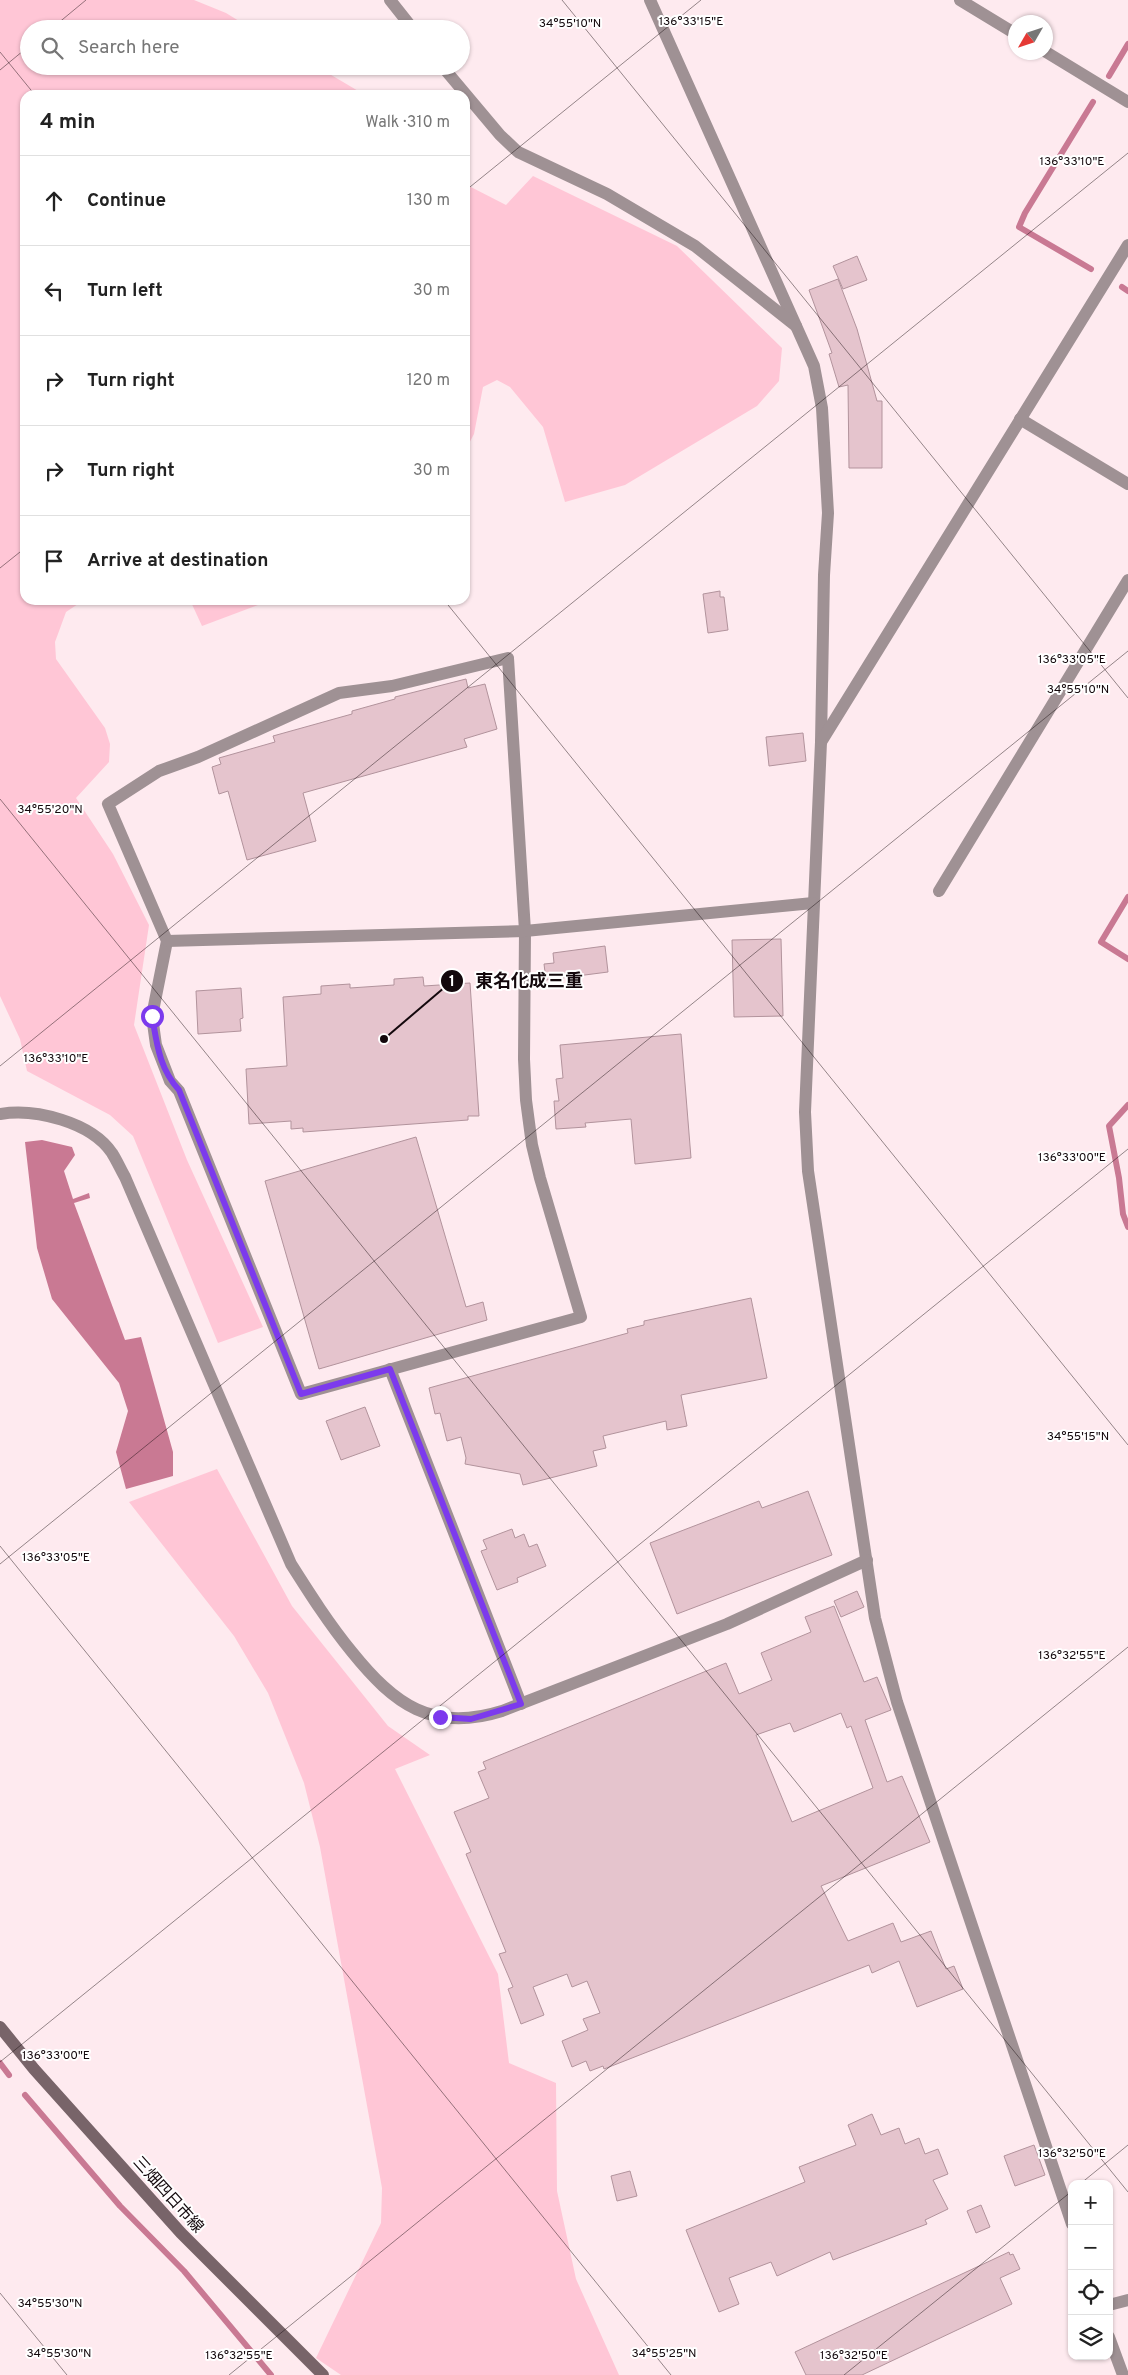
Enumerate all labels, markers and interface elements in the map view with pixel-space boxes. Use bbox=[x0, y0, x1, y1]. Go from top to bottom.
text: 136°33'15"E bbox=[659, 14, 723, 30]
north arrow bbox=[1008, 15, 1053, 60]
text: 34°55'10"N bbox=[539, 16, 601, 32]
search box bbox=[20, 20, 470, 75]
icon: search bbox=[38, 34, 66, 62]
text: Search here bbox=[78, 36, 180, 60]
text: 4 min bbox=[40, 109, 96, 136]
text: Walk · 310 m bbox=[365, 113, 450, 133]
text: 136°33'10"E bbox=[1040, 154, 1105, 170]
icon: ahead bbox=[40, 187, 68, 215]
text: Continue bbox=[87, 189, 166, 213]
text: 130 m bbox=[407, 191, 450, 211]
icon: left bbox=[40, 277, 68, 305]
text: Turn left bbox=[87, 279, 163, 303]
text: 30 m bbox=[413, 281, 450, 301]
icon: right bbox=[40, 367, 68, 395]
text: Turn right bbox=[87, 369, 175, 393]
text: 120 m bbox=[407, 371, 450, 391]
icon: right bbox=[40, 457, 68, 485]
text: Turn right bbox=[87, 459, 175, 483]
text: 30 m bbox=[413, 461, 450, 481]
icon: arrive bbox=[40, 547, 68, 575]
text: Arrive at destination bbox=[87, 549, 268, 573]
text: 136°33'05"E bbox=[1038, 652, 1106, 668]
text: 34°55'10"N bbox=[1047, 682, 1109, 698]
text: 34°55'20"N bbox=[17, 802, 83, 818]
callout: 東名化成三重 bbox=[440, 964, 593, 997]
text: 東名化成三重 bbox=[475, 971, 583, 994]
text: 1 bbox=[449, 973, 455, 992]
route start bbox=[141, 1005, 164, 1028]
text: 136°33'10"E bbox=[24, 1051, 89, 1067]
text: 136°33'00"E bbox=[1038, 1150, 1106, 1166]
text: 34°55'15"N bbox=[1047, 1429, 1109, 1445]
text: 136°33'05"E bbox=[22, 1550, 90, 1566]
text: 136°32'55"E bbox=[1038, 1648, 1106, 1664]
route end bbox=[429, 1706, 452, 1729]
text: 136°33'00"E bbox=[22, 2048, 90, 2064]
text: 136°32'50"E bbox=[1038, 2146, 1106, 2162]
street label: 三畑四日市線 bbox=[128, 2153, 207, 2238]
map controls bbox=[1068, 2180, 1113, 2360]
button: + bbox=[1068, 2180, 1113, 2225]
button: − bbox=[1068, 2225, 1113, 2270]
button: locate bbox=[1068, 2270, 1113, 2315]
text: 34°55'30"N bbox=[17, 2296, 83, 2312]
button: layers bbox=[1068, 2315, 1113, 2360]
text: 34°55'30"N bbox=[26, 2346, 92, 2362]
text: 34°55'25"N bbox=[631, 2346, 697, 2362]
text: 136°32'55"E bbox=[205, 2348, 273, 2364]
text: 136°32'50"E bbox=[820, 2348, 888, 2364]

